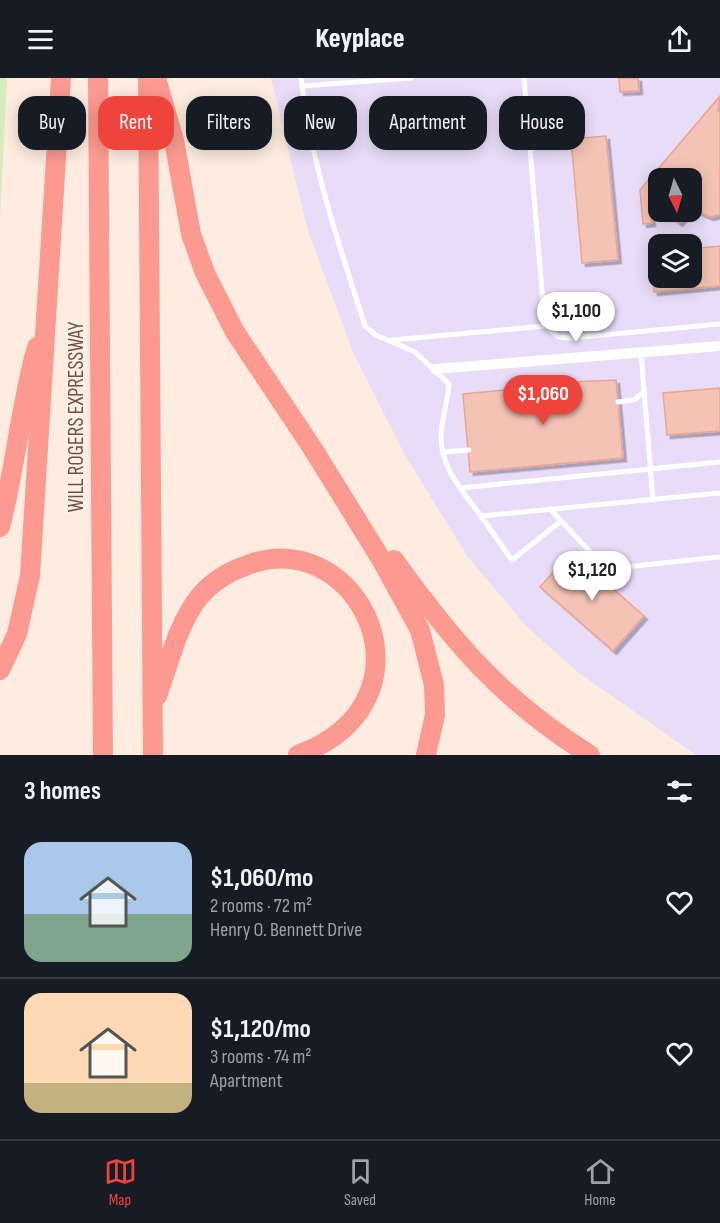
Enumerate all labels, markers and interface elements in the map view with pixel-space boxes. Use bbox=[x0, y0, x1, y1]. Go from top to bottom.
icon: menu bbox=[24, 23, 57, 56]
text: Keyplace bbox=[316, 23, 405, 55]
icon: share bbox=[663, 23, 696, 56]
chip: Buy bbox=[18, 96, 86, 150]
chip: Rent bbox=[98, 96, 174, 150]
chip: Filters bbox=[186, 96, 272, 150]
chip: New bbox=[284, 96, 357, 150]
chip: Apartment bbox=[369, 96, 487, 150]
chip: House bbox=[499, 96, 585, 150]
north arrow bbox=[648, 168, 702, 222]
map controls bbox=[648, 168, 702, 288]
button: layers bbox=[648, 234, 702, 288]
pin: $1,100 bbox=[527, 292, 625, 343]
text: $1,100 bbox=[551, 299, 601, 323]
street label: WILL ROGERS EXPRESSWAY bbox=[64, 322, 89, 512]
pin: $1,060 bbox=[494, 375, 592, 426]
text: $1,060 bbox=[517, 382, 569, 406]
pin: $1,120 bbox=[543, 551, 641, 602]
text: $1,120 bbox=[567, 558, 617, 582]
icon: filters bbox=[663, 775, 696, 808]
text: 3 homes bbox=[24, 776, 101, 807]
text: $1,060/mo bbox=[210, 863, 313, 894]
icon: home bbox=[72, 866, 144, 938]
icon: heart bbox=[663, 886, 696, 919]
text: 2 rooms · 72 m² bbox=[210, 894, 312, 918]
text: Henry O. Bennett Drive bbox=[210, 918, 362, 942]
text: $1,120/mo bbox=[210, 1014, 311, 1045]
icon: home bbox=[72, 1017, 144, 1089]
icon: heart bbox=[663, 1037, 696, 1070]
text: 3 rooms · 74 m² bbox=[210, 1045, 312, 1069]
text: Apartment bbox=[210, 1069, 283, 1093]
tab: Map bbox=[104, 1155, 137, 1210]
tab: Saved bbox=[344, 1155, 377, 1210]
tab: Home bbox=[584, 1155, 617, 1210]

